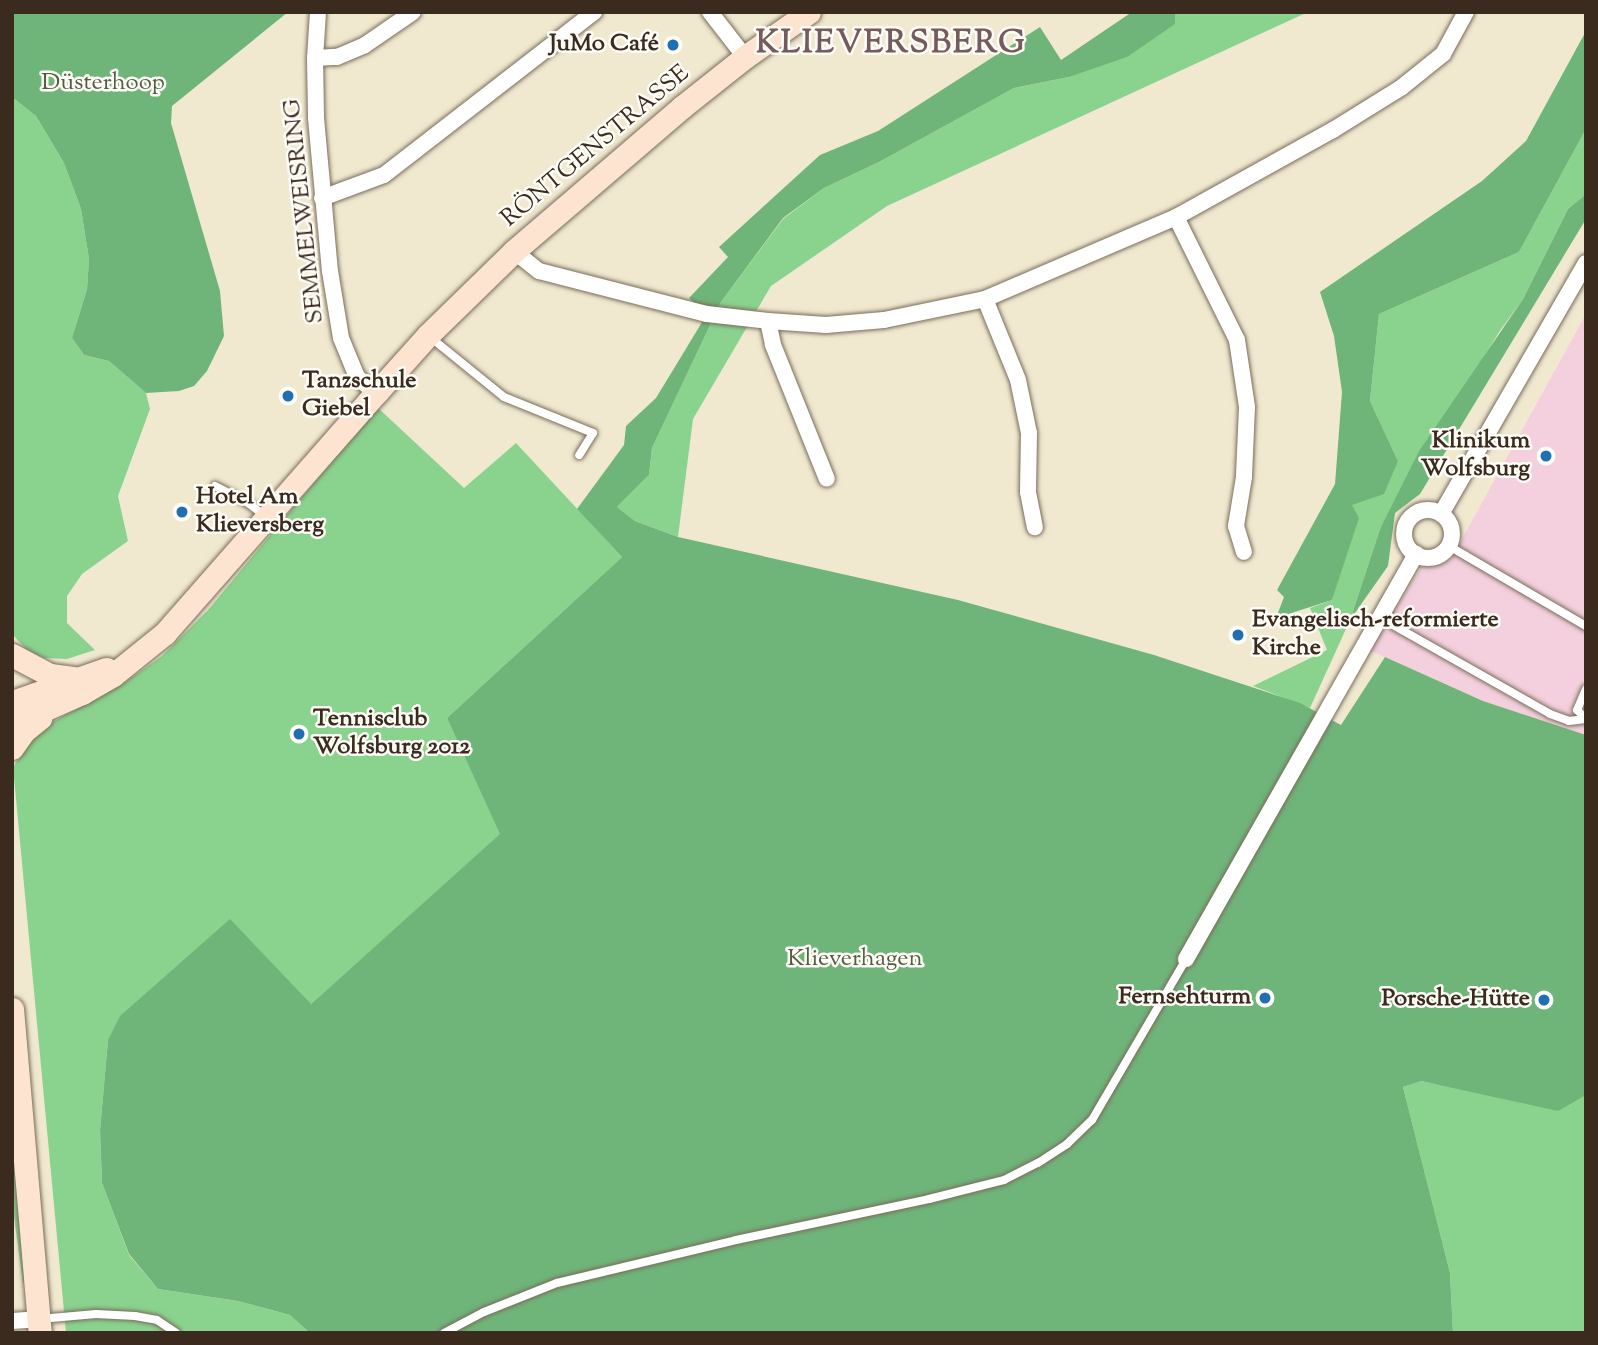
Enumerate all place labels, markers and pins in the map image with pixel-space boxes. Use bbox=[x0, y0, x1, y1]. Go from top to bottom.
place label: JuMo Café bbox=[549, 31, 659, 59]
marker: JuMo Café bbox=[665, 37, 681, 53]
place label: Tanzschule Giebel bbox=[302, 368, 417, 424]
marker: Tanzschule Giebel bbox=[280, 388, 296, 404]
place label: Klinikum Wolfsburg bbox=[1421, 428, 1530, 484]
marker: Klinikum Wolfsburg bbox=[1536, 446, 1556, 466]
place label: Hotel Am Klieversberg bbox=[196, 484, 324, 540]
marker: Hotel Am Klieversberg bbox=[174, 504, 190, 520]
place label: Evangelisch-reformierte Kirche bbox=[1252, 607, 1499, 663]
marker: Evangelisch-reformierte Kirche bbox=[1230, 627, 1246, 643]
place label: Tennisclub Wolfsburg 2012 bbox=[313, 706, 470, 762]
marker: Tennisclub Wolfsburg 2012 bbox=[291, 726, 307, 742]
place label: Fernsehturm bbox=[1118, 984, 1251, 1012]
place label: Porsche-Hütte bbox=[1382, 986, 1530, 1014]
marker: Fernsehturm bbox=[1257, 990, 1273, 1006]
marker: Porsche-Hütte bbox=[1536, 992, 1552, 1008]

